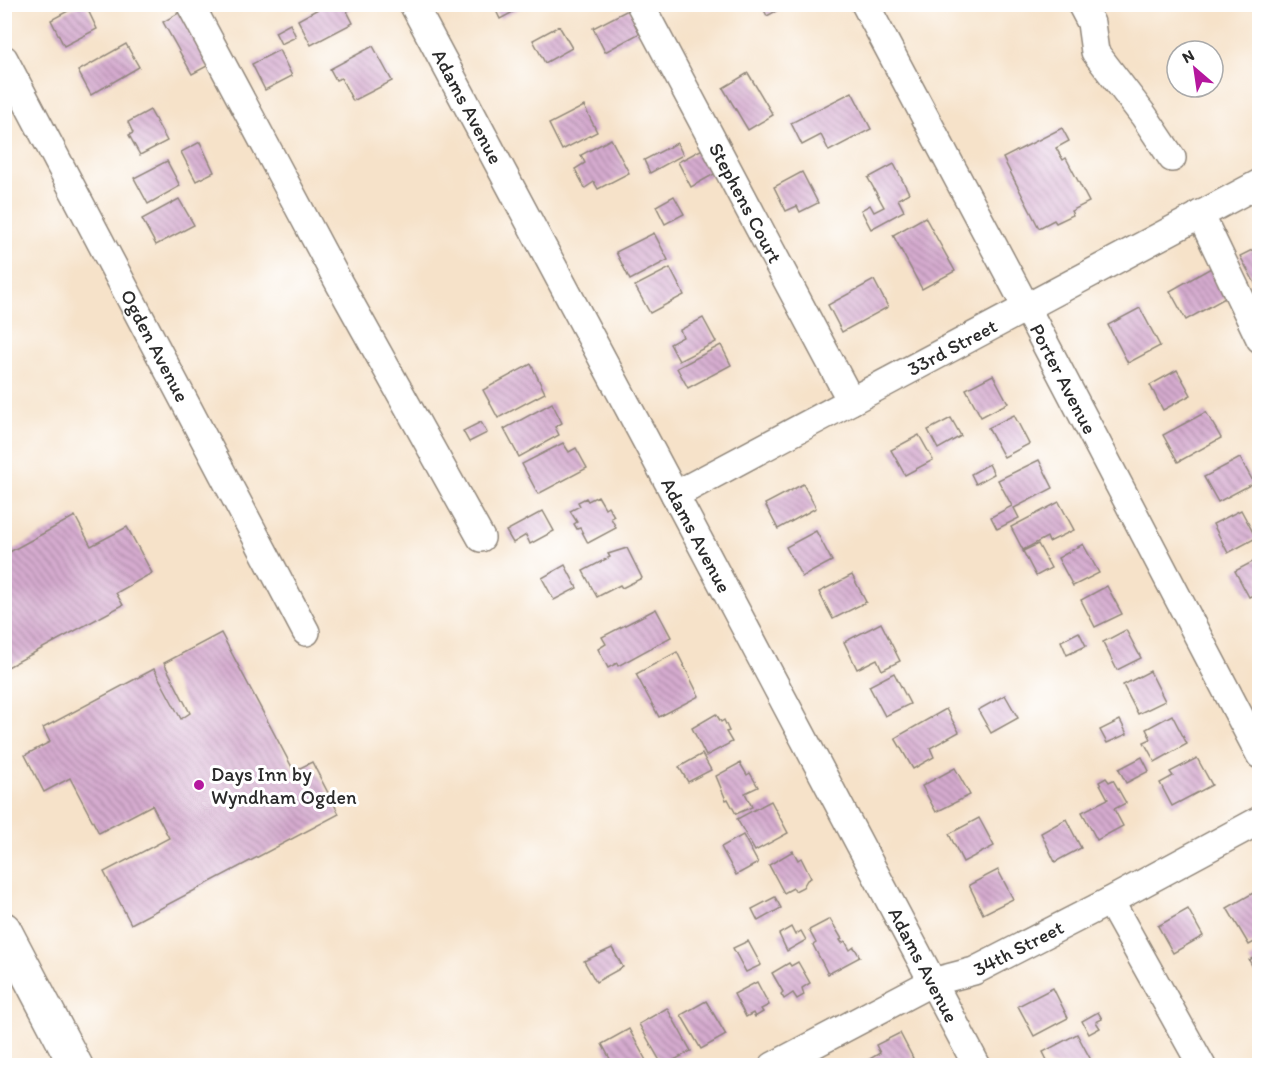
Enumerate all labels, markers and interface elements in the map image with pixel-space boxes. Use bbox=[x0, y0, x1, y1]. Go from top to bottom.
north arrow bbox=[1165, 39, 1225, 99]
street label: Adams Avenue bbox=[427, 45, 508, 168]
text: N bbox=[1179, 45, 1197, 67]
street label: Stephens Court bbox=[704, 138, 787, 267]
street label: Ogden Avenue bbox=[116, 285, 195, 406]
street label: 33rd Street bbox=[903, 313, 1001, 381]
street label: Porter Avenue bbox=[1025, 319, 1102, 438]
street label: Adams Avenue bbox=[656, 474, 737, 597]
place label: Days Inn by Wyndham Ogden bbox=[211, 762, 357, 809]
marker: Days Inn by Wyndham Ogden bbox=[192, 778, 206, 792]
street label: Adams Avenue bbox=[883, 903, 964, 1026]
street label: 34th Street bbox=[969, 915, 1068, 981]

